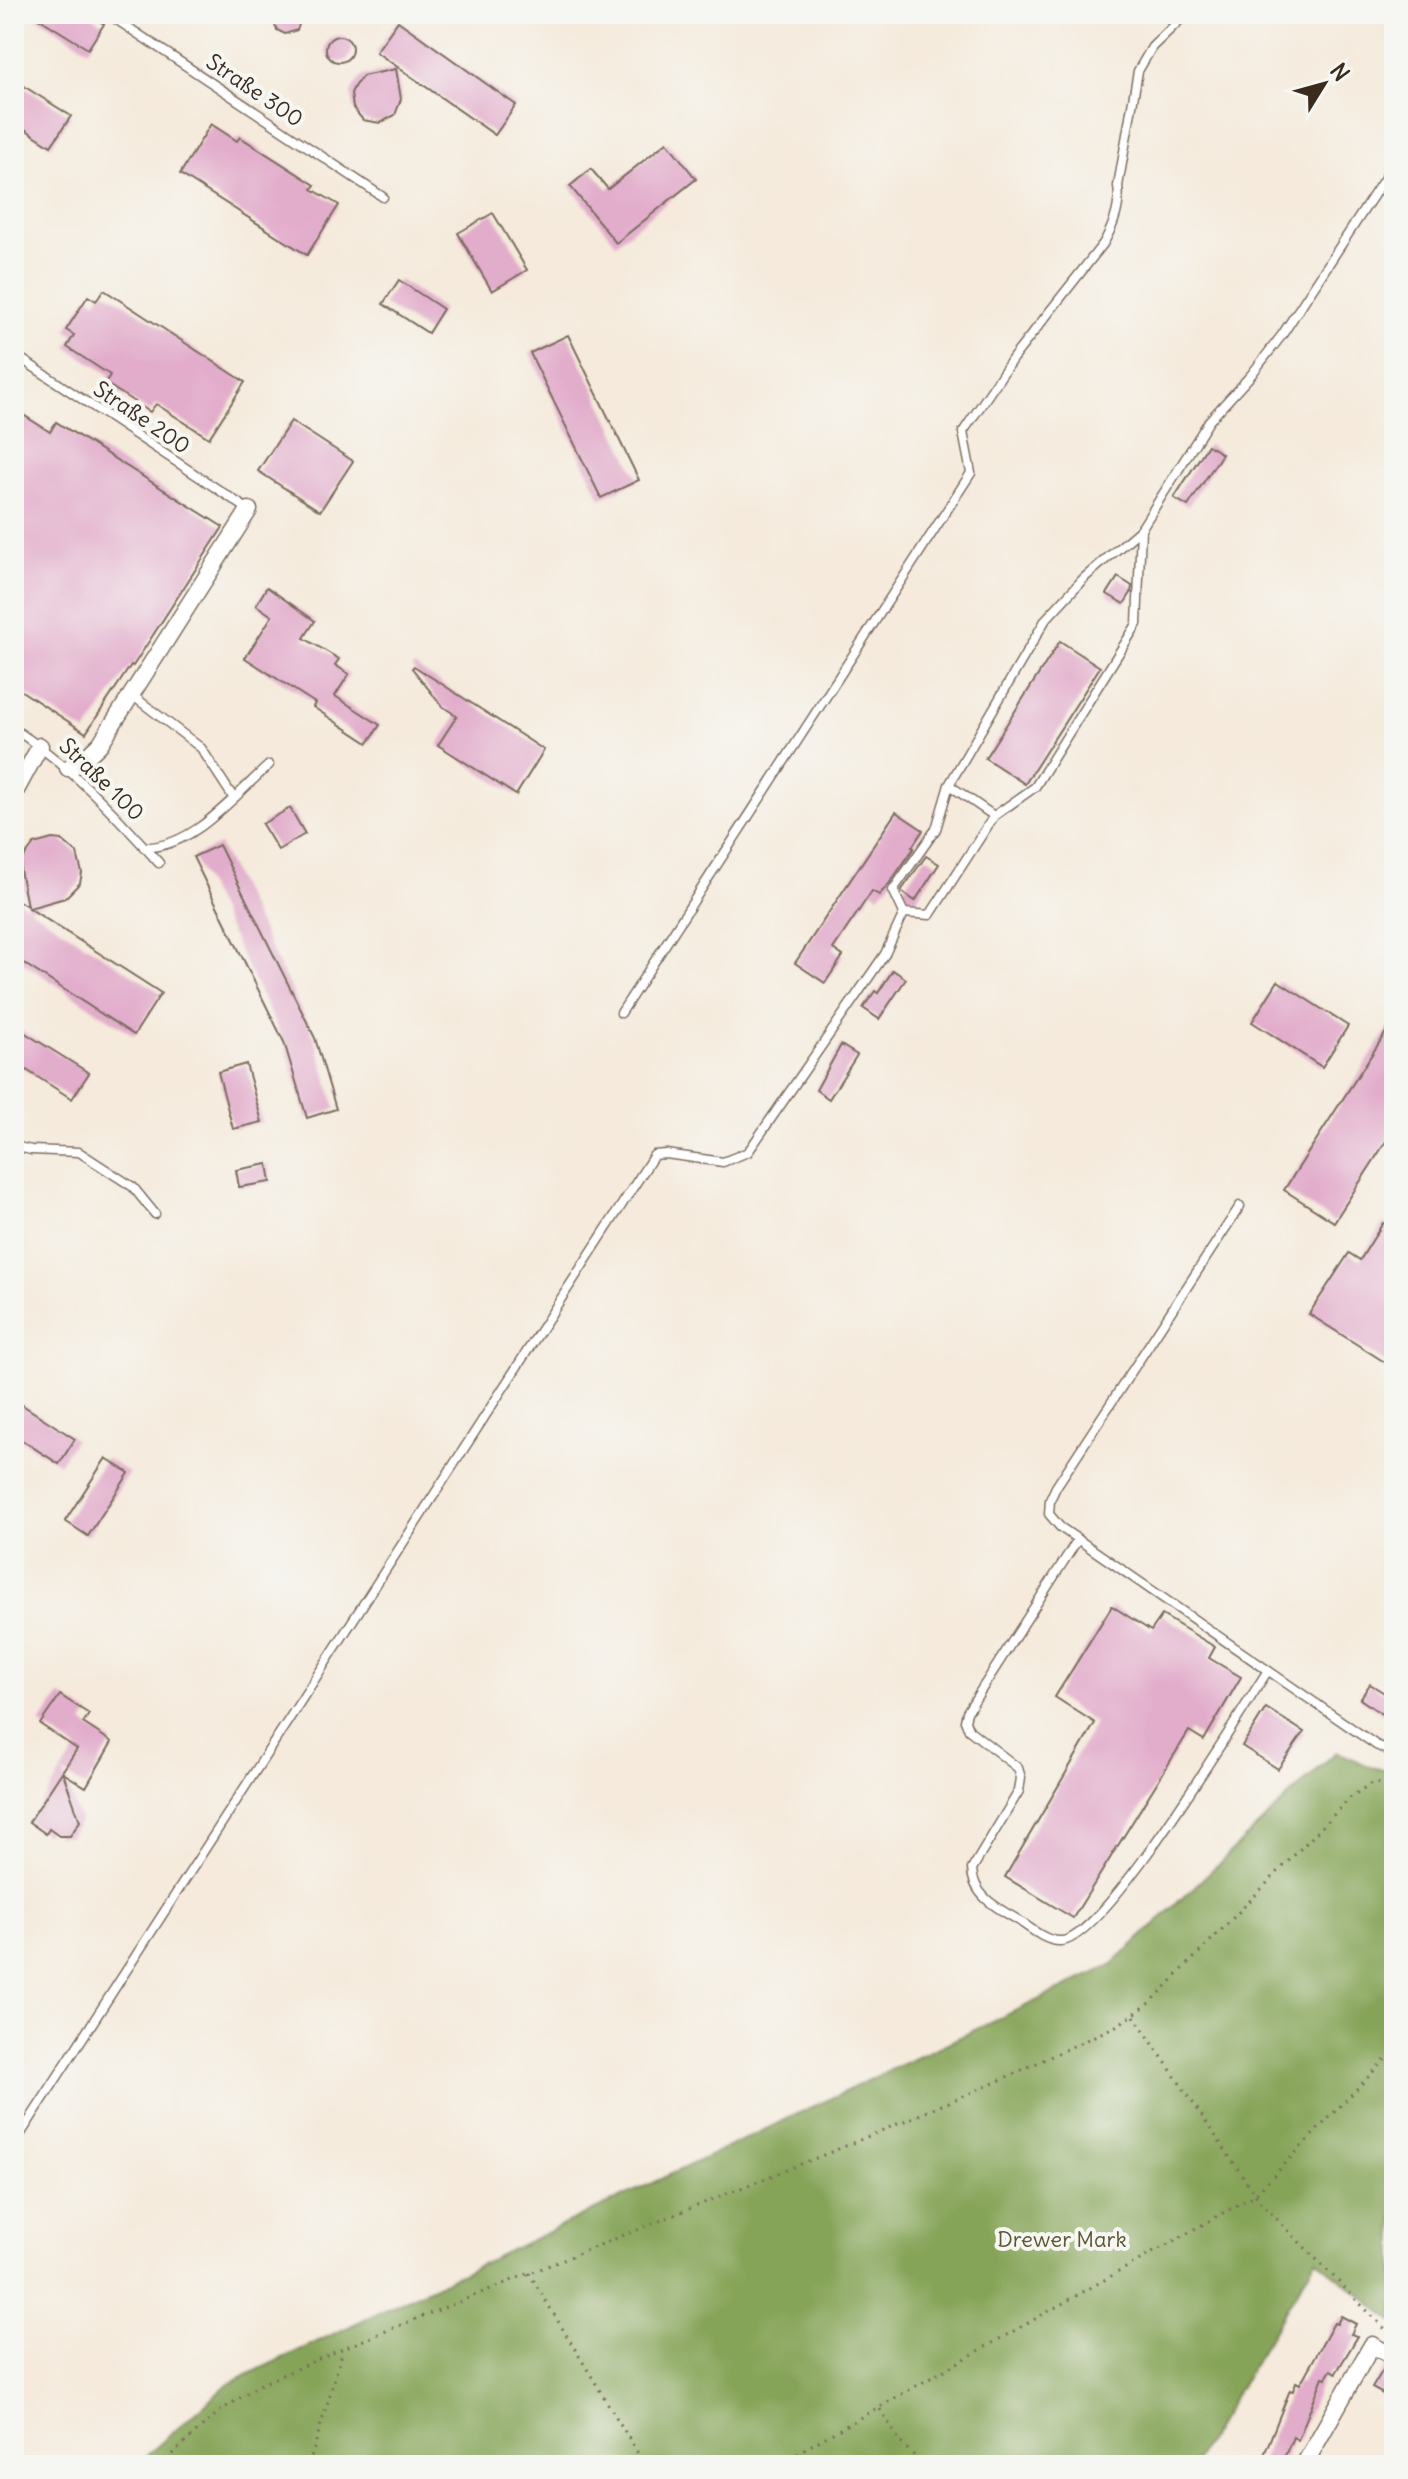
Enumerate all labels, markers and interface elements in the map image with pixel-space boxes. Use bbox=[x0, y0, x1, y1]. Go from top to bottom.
north arrow bbox=[1284, 44, 1364, 124]
street label: Straße 300 bbox=[201, 47, 309, 133]
text: N bbox=[1324, 57, 1356, 86]
street label: Straße 200 bbox=[88, 374, 196, 460]
street label: Straße 100 bbox=[54, 732, 150, 826]
park label: Drewer Mark bbox=[997, 2225, 1127, 2253]

